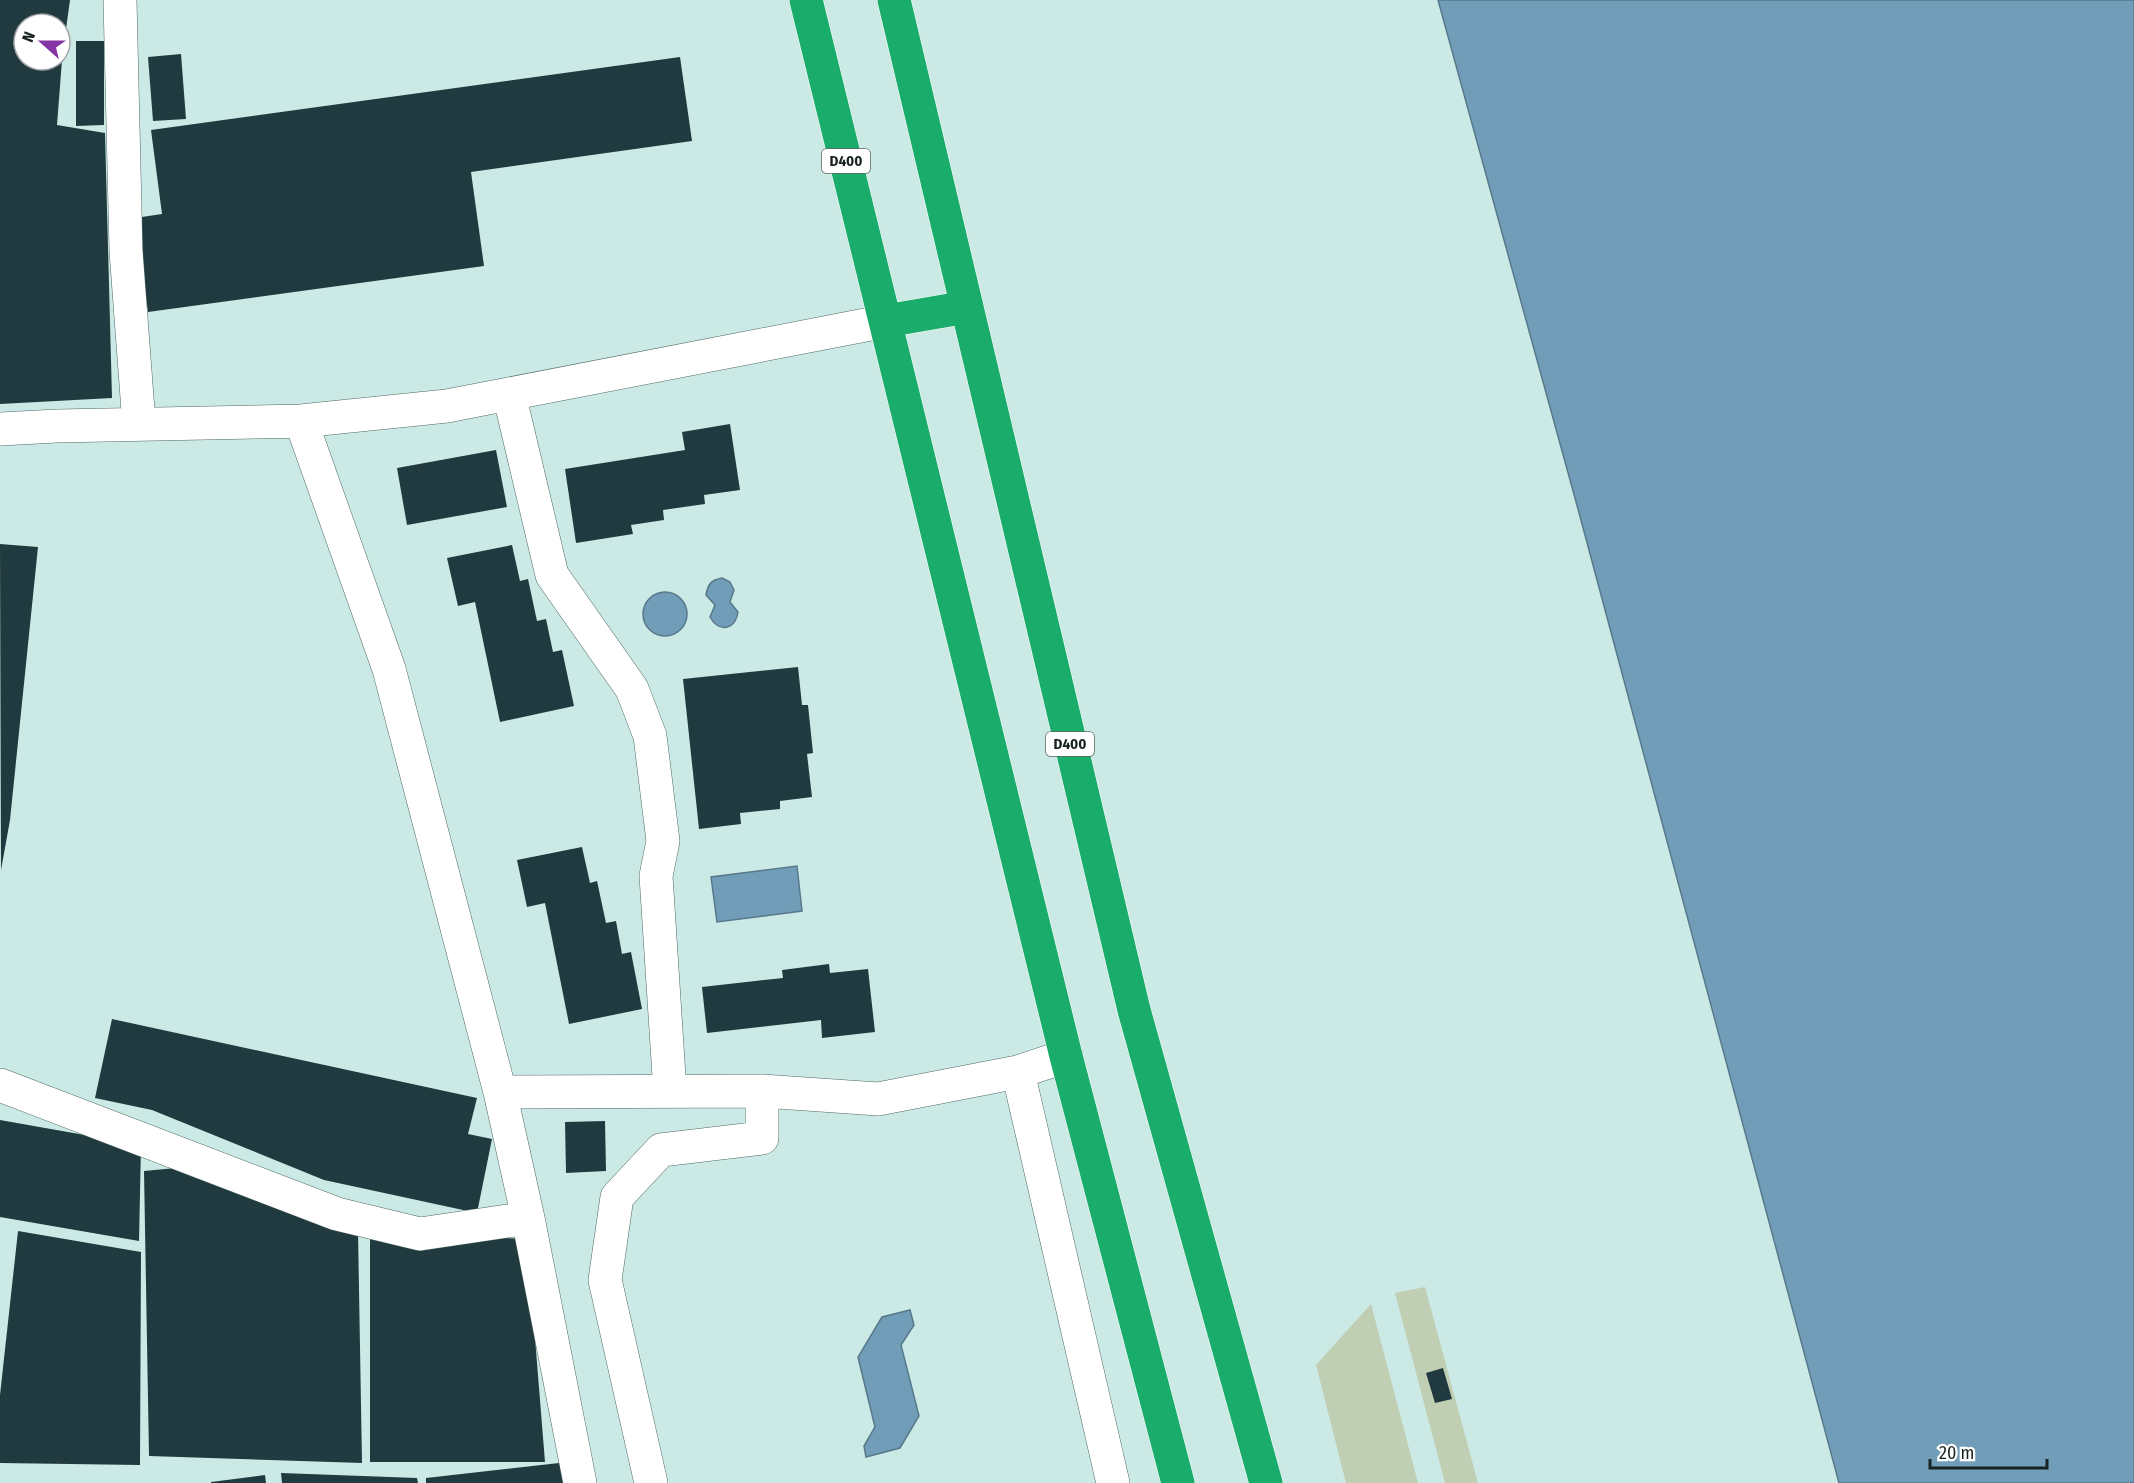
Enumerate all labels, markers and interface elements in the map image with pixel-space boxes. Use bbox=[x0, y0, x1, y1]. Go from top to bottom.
north arrow bbox=[12, 12, 72, 72]
text: N bbox=[18, 29, 39, 45]
road number: D400 bbox=[822, 149, 870, 173]
road number: D400 bbox=[1046, 732, 1094, 756]
scale bar bbox=[1930, 1432, 2047, 1470]
text: 20 m bbox=[1939, 1442, 1974, 1464]

